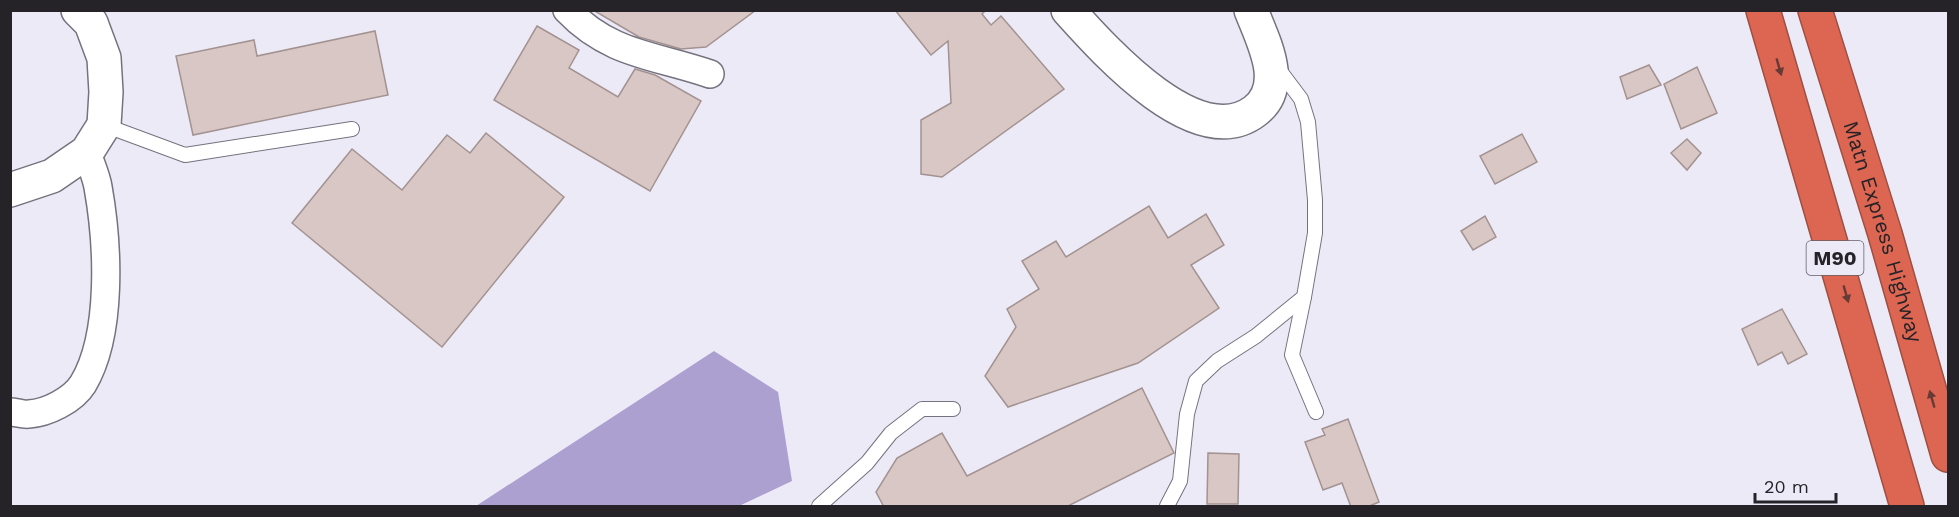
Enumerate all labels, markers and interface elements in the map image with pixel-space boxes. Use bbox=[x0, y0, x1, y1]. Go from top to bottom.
one-way arrow bbox=[1775, 58, 1784, 76]
street label: Matn Express Highway bbox=[1838, 118, 1928, 346]
road number: M90 bbox=[1806, 241, 1864, 275]
one-way arrow bbox=[1842, 285, 1851, 303]
one-way arrow bbox=[1927, 390, 1937, 408]
scale bar bbox=[1755, 466, 1836, 504]
text: 20 m bbox=[1764, 476, 1809, 497]

